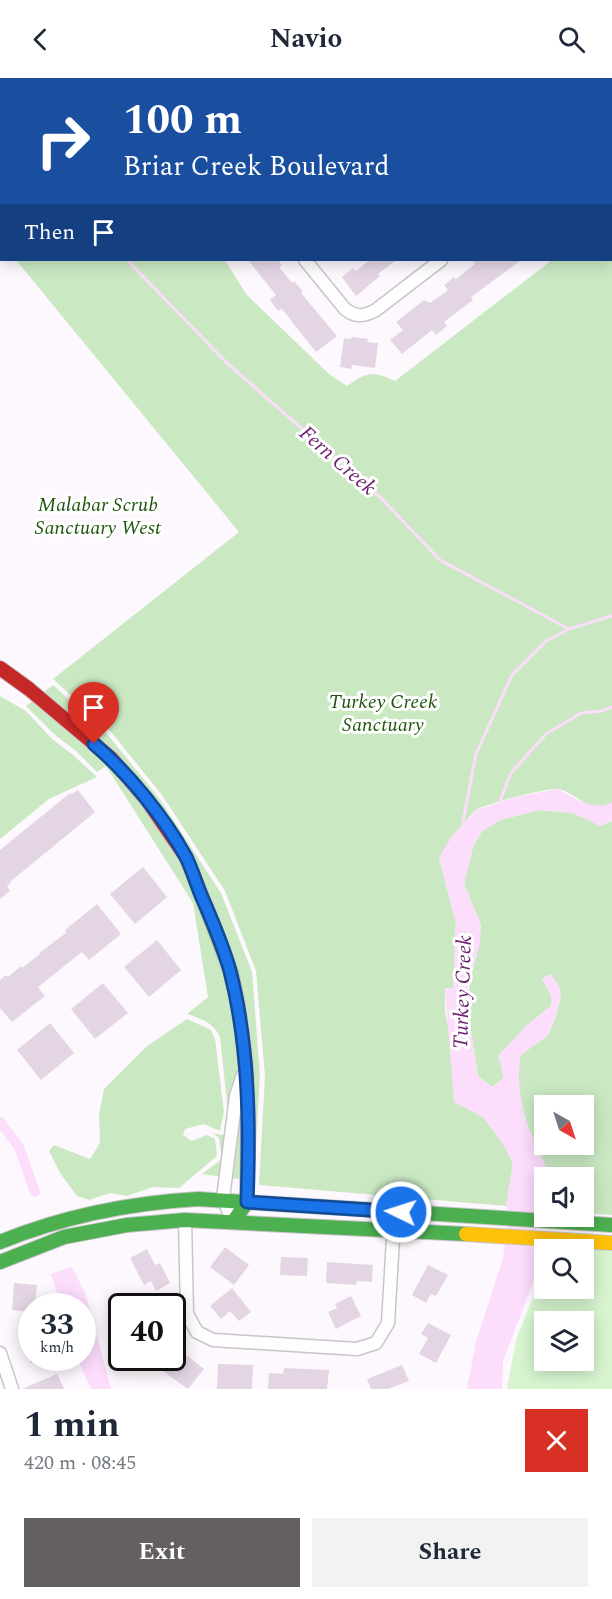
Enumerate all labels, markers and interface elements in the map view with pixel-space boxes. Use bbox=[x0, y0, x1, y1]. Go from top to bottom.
text: Navio bbox=[270, 18, 342, 60]
icon: back bbox=[24, 23, 57, 56]
icon: search bbox=[555, 23, 588, 56]
text: 100 m bbox=[123, 89, 242, 152]
icon: right bbox=[24, 102, 102, 180]
text: Briar Creek Boulevard bbox=[123, 146, 390, 188]
text: Then bbox=[24, 216, 75, 249]
icon: arrive bbox=[87, 216, 120, 249]
water label: Fern Creek bbox=[292, 418, 383, 504]
park label: Malabar Scrub Sanctuary West bbox=[35, 490, 162, 543]
pin bbox=[68, 682, 119, 744]
park label: Turkey Creek Sanctuary bbox=[329, 687, 438, 740]
icon: arrive bbox=[77, 691, 110, 724]
water label: Turkey Creek bbox=[445, 934, 481, 1050]
north arrow bbox=[534, 1095, 594, 1155]
map controls bbox=[534, 1095, 594, 1371]
button: sound bbox=[534, 1167, 594, 1227]
position arrow bbox=[369, 1180, 433, 1244]
button: search bbox=[534, 1239, 594, 1299]
speed limit sign: 40 bbox=[108, 1293, 186, 1371]
text: 33 bbox=[40, 1302, 74, 1348]
button: layers bbox=[534, 1311, 594, 1371]
text: km/h bbox=[40, 1336, 74, 1359]
text: 1 min bbox=[24, 1398, 120, 1453]
button: close bbox=[525, 1409, 588, 1472]
text: 420 m · 08:45 bbox=[24, 1448, 136, 1478]
button: Exit bbox=[24, 1518, 300, 1587]
button: Share bbox=[312, 1518, 588, 1587]

